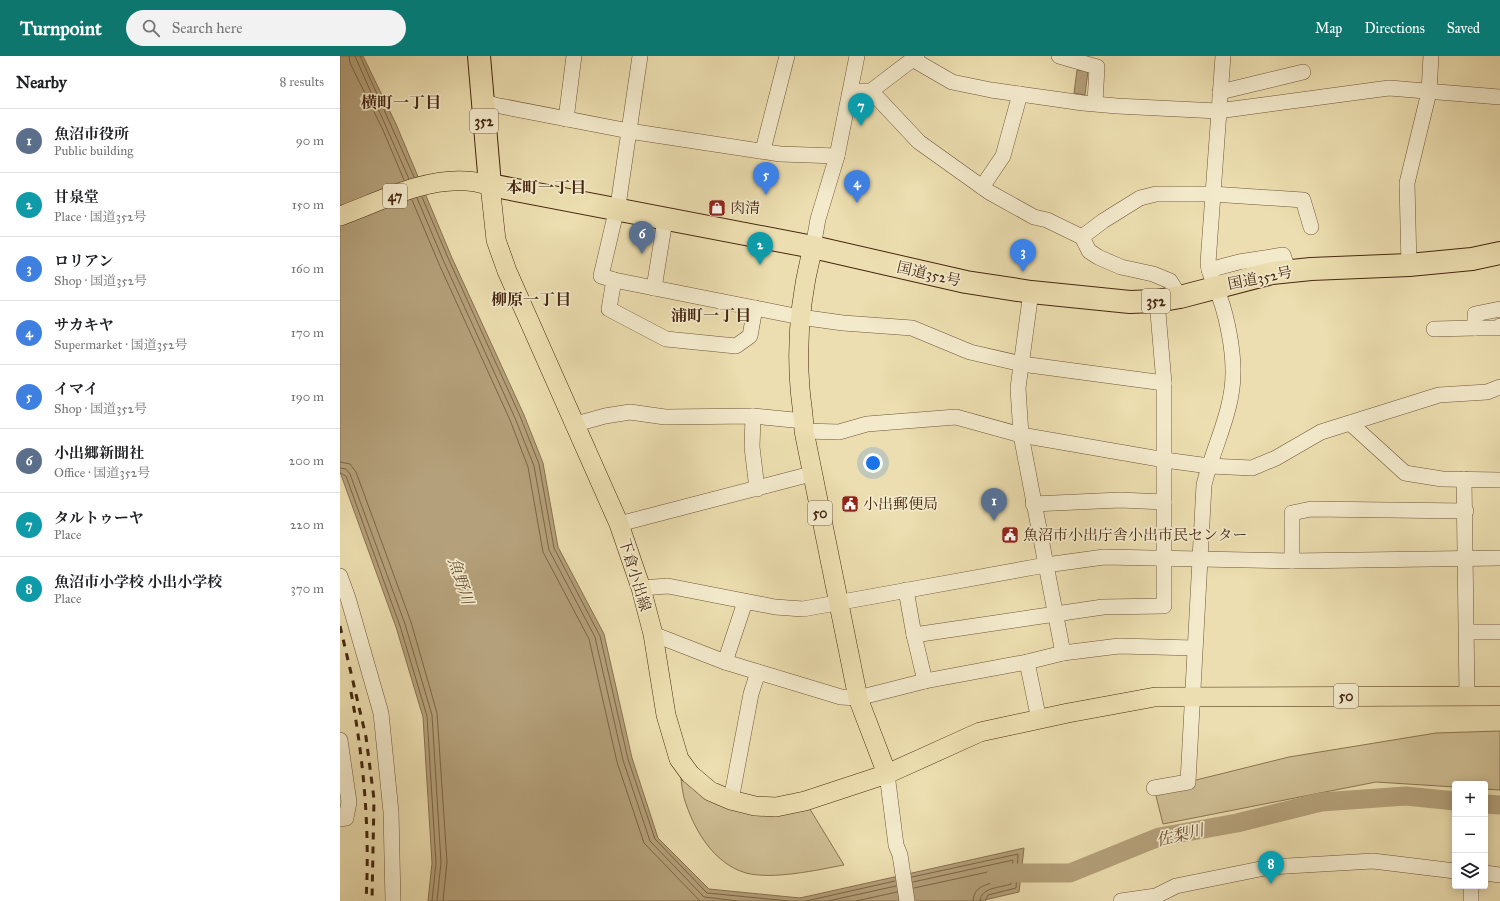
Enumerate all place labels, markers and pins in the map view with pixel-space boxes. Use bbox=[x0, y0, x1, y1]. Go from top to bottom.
pin: 7 bbox=[848, 93, 874, 126]
pin: 5 bbox=[753, 162, 779, 195]
pin: 4 bbox=[844, 170, 870, 203]
shop icon: 肉清 bbox=[707, 198, 727, 218]
place label: 肉清 bbox=[730, 199, 760, 217]
pin: 6 bbox=[629, 221, 655, 254]
pin: 2 bbox=[747, 232, 773, 265]
pin: 3 bbox=[1010, 239, 1036, 272]
pin: 1 bbox=[981, 488, 1007, 521]
public building icon: 小出郵便局 bbox=[840, 494, 860, 514]
place label: 小出郵便局 bbox=[863, 495, 938, 513]
public building icon: 魚沼市小出庁舎小出市民センター bbox=[1000, 525, 1020, 545]
place label: 魚沼市小出庁舎小出市民センター bbox=[1023, 526, 1247, 544]
pin: 8 bbox=[1258, 851, 1284, 884]

